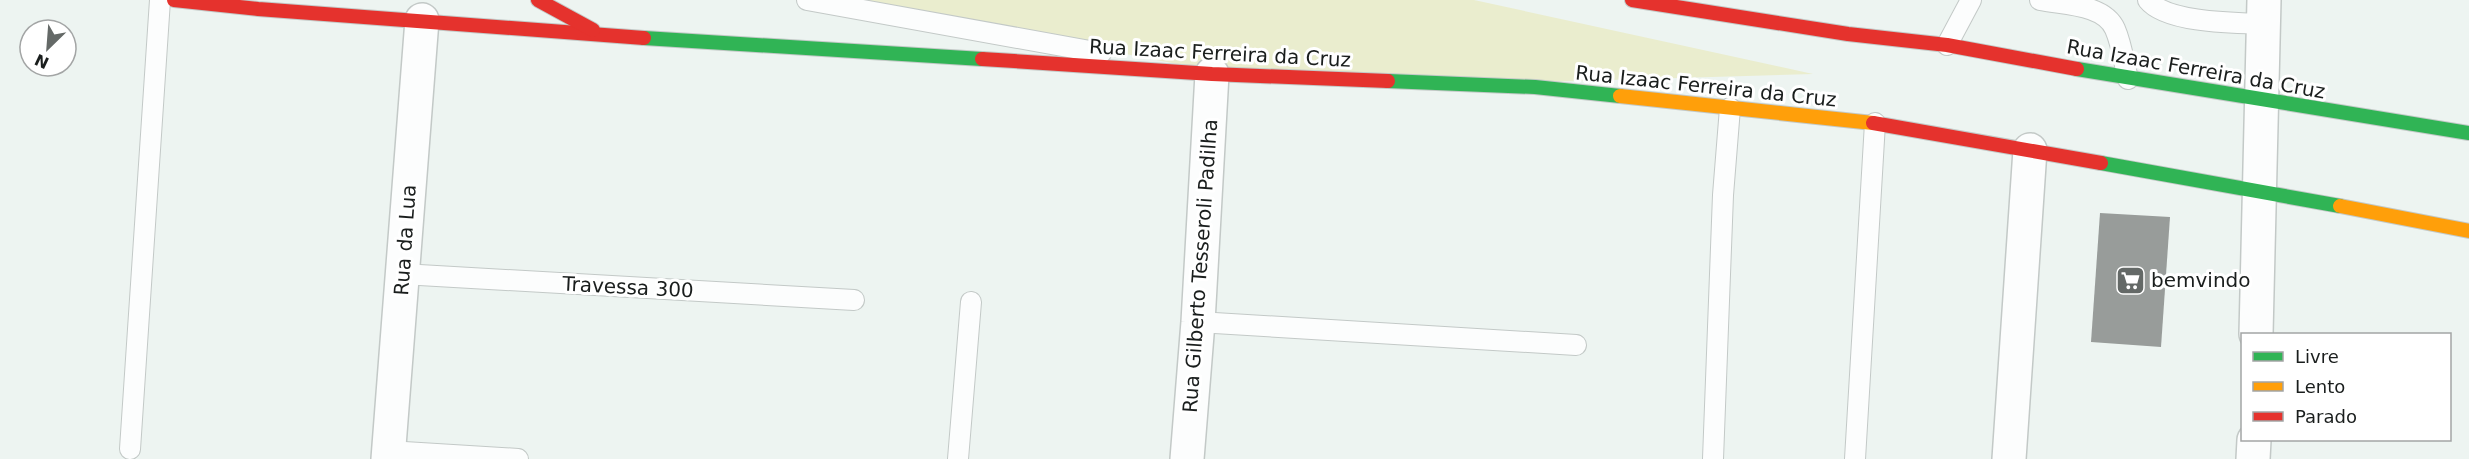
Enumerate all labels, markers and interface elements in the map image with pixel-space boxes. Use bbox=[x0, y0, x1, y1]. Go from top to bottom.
north arrow bbox=[18, 18, 78, 78]
street label: Rua Izaac Ferreira da Cruz bbox=[1088, 34, 1352, 72]
street label: Rua Izaac Ferreira da Cruz bbox=[2065, 34, 2327, 104]
text: N bbox=[32, 50, 52, 73]
street label: Rua Izaac Ferreira da Cruz bbox=[1574, 60, 1838, 112]
street label: Rua Gilberto Tesseroli Padilha bbox=[1178, 118, 1222, 414]
street label: Rua da Lua bbox=[389, 184, 421, 296]
supermarket icon: bemvindo bbox=[2114, 264, 2146, 296]
place label: bemvindo bbox=[2151, 268, 2250, 292]
street label: Travessa 300 bbox=[561, 272, 694, 302]
legend bbox=[2241, 333, 2451, 441]
text: Livre bbox=[2295, 346, 2339, 367]
text: Lento bbox=[2295, 376, 2345, 397]
text: Parado bbox=[2295, 406, 2357, 427]

